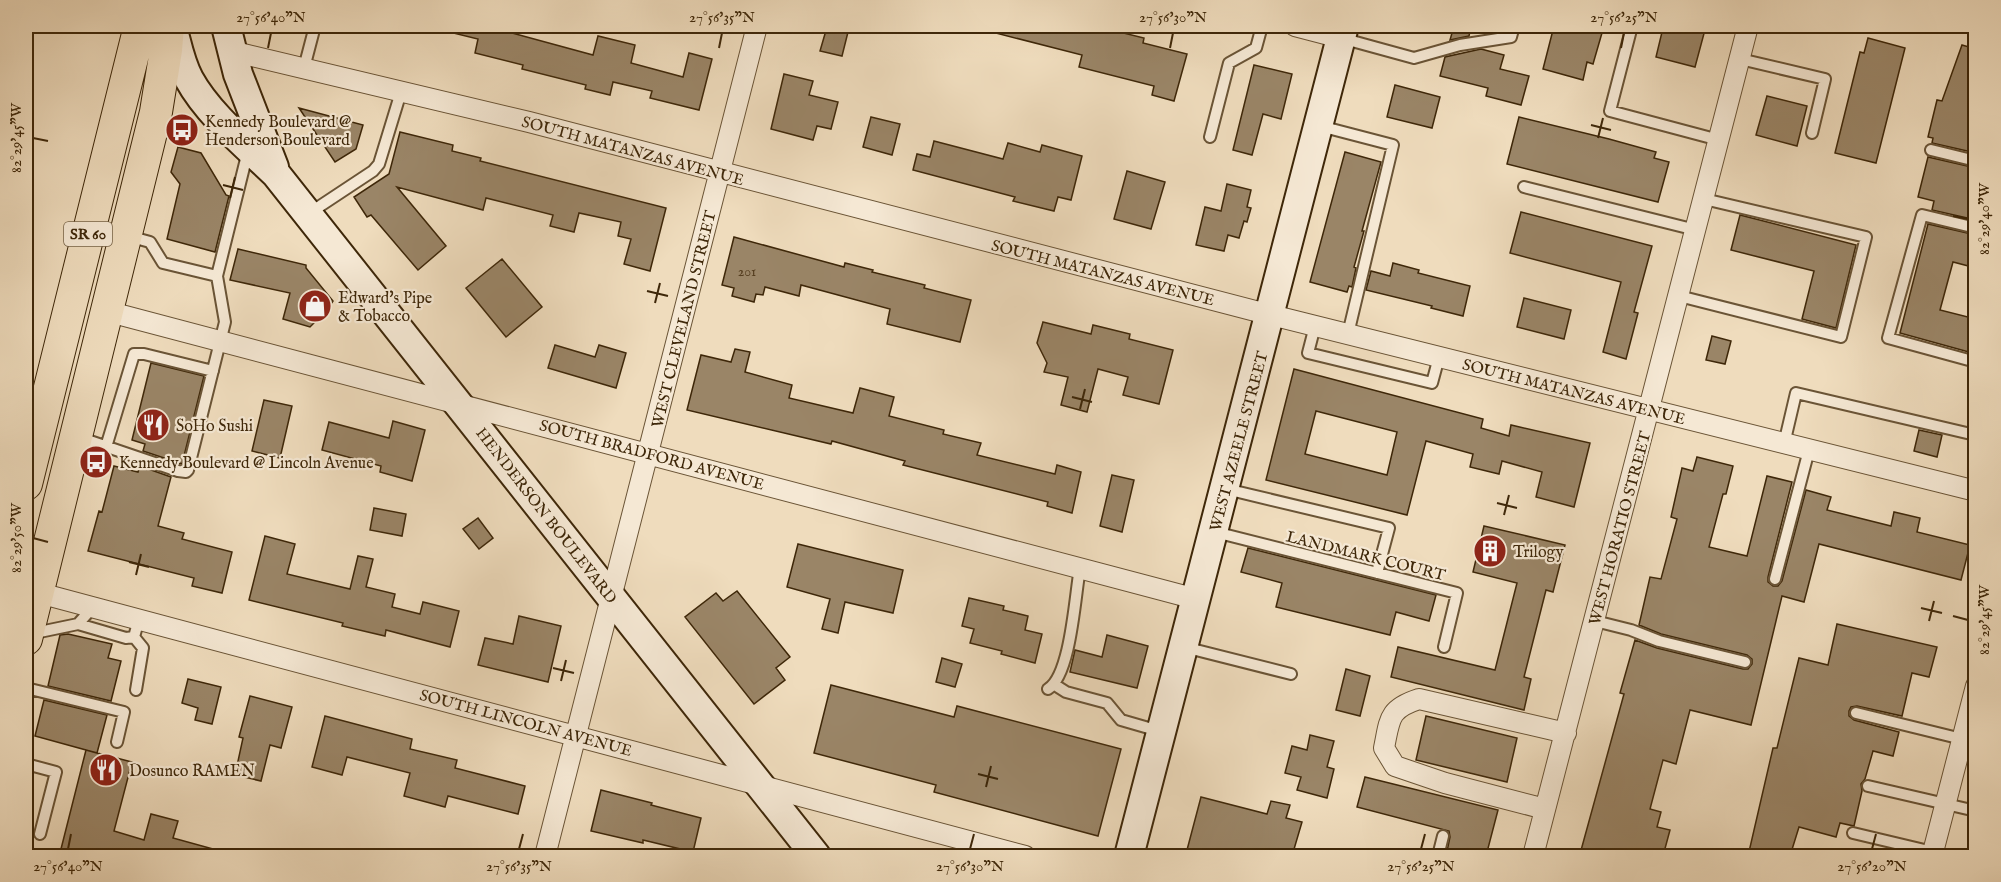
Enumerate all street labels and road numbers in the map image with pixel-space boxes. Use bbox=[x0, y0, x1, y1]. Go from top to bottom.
street label: SOUTH MATANZAS AVENUE bbox=[519, 113, 746, 191]
street label: WEST CLEVELAND STREET bbox=[648, 208, 722, 430]
road number: SR 60 bbox=[64, 222, 112, 246]
street label: SOUTH MATANZAS AVENUE bbox=[989, 237, 1216, 311]
street label: WEST AZEELE STREET bbox=[1206, 349, 1274, 534]
street label: SOUTH MATANZAS AVENUE bbox=[1460, 356, 1687, 430]
street label: SOUTH BRADFORD AVENUE bbox=[537, 416, 766, 496]
street label: HENDERSON BOULEVARD bbox=[470, 424, 621, 608]
street label: WEST HORATIO STREET bbox=[1585, 429, 1657, 628]
street label: LANDMARK COURT bbox=[1284, 527, 1448, 586]
street label: SOUTH LINCOLN AVENUE bbox=[417, 686, 634, 762]

